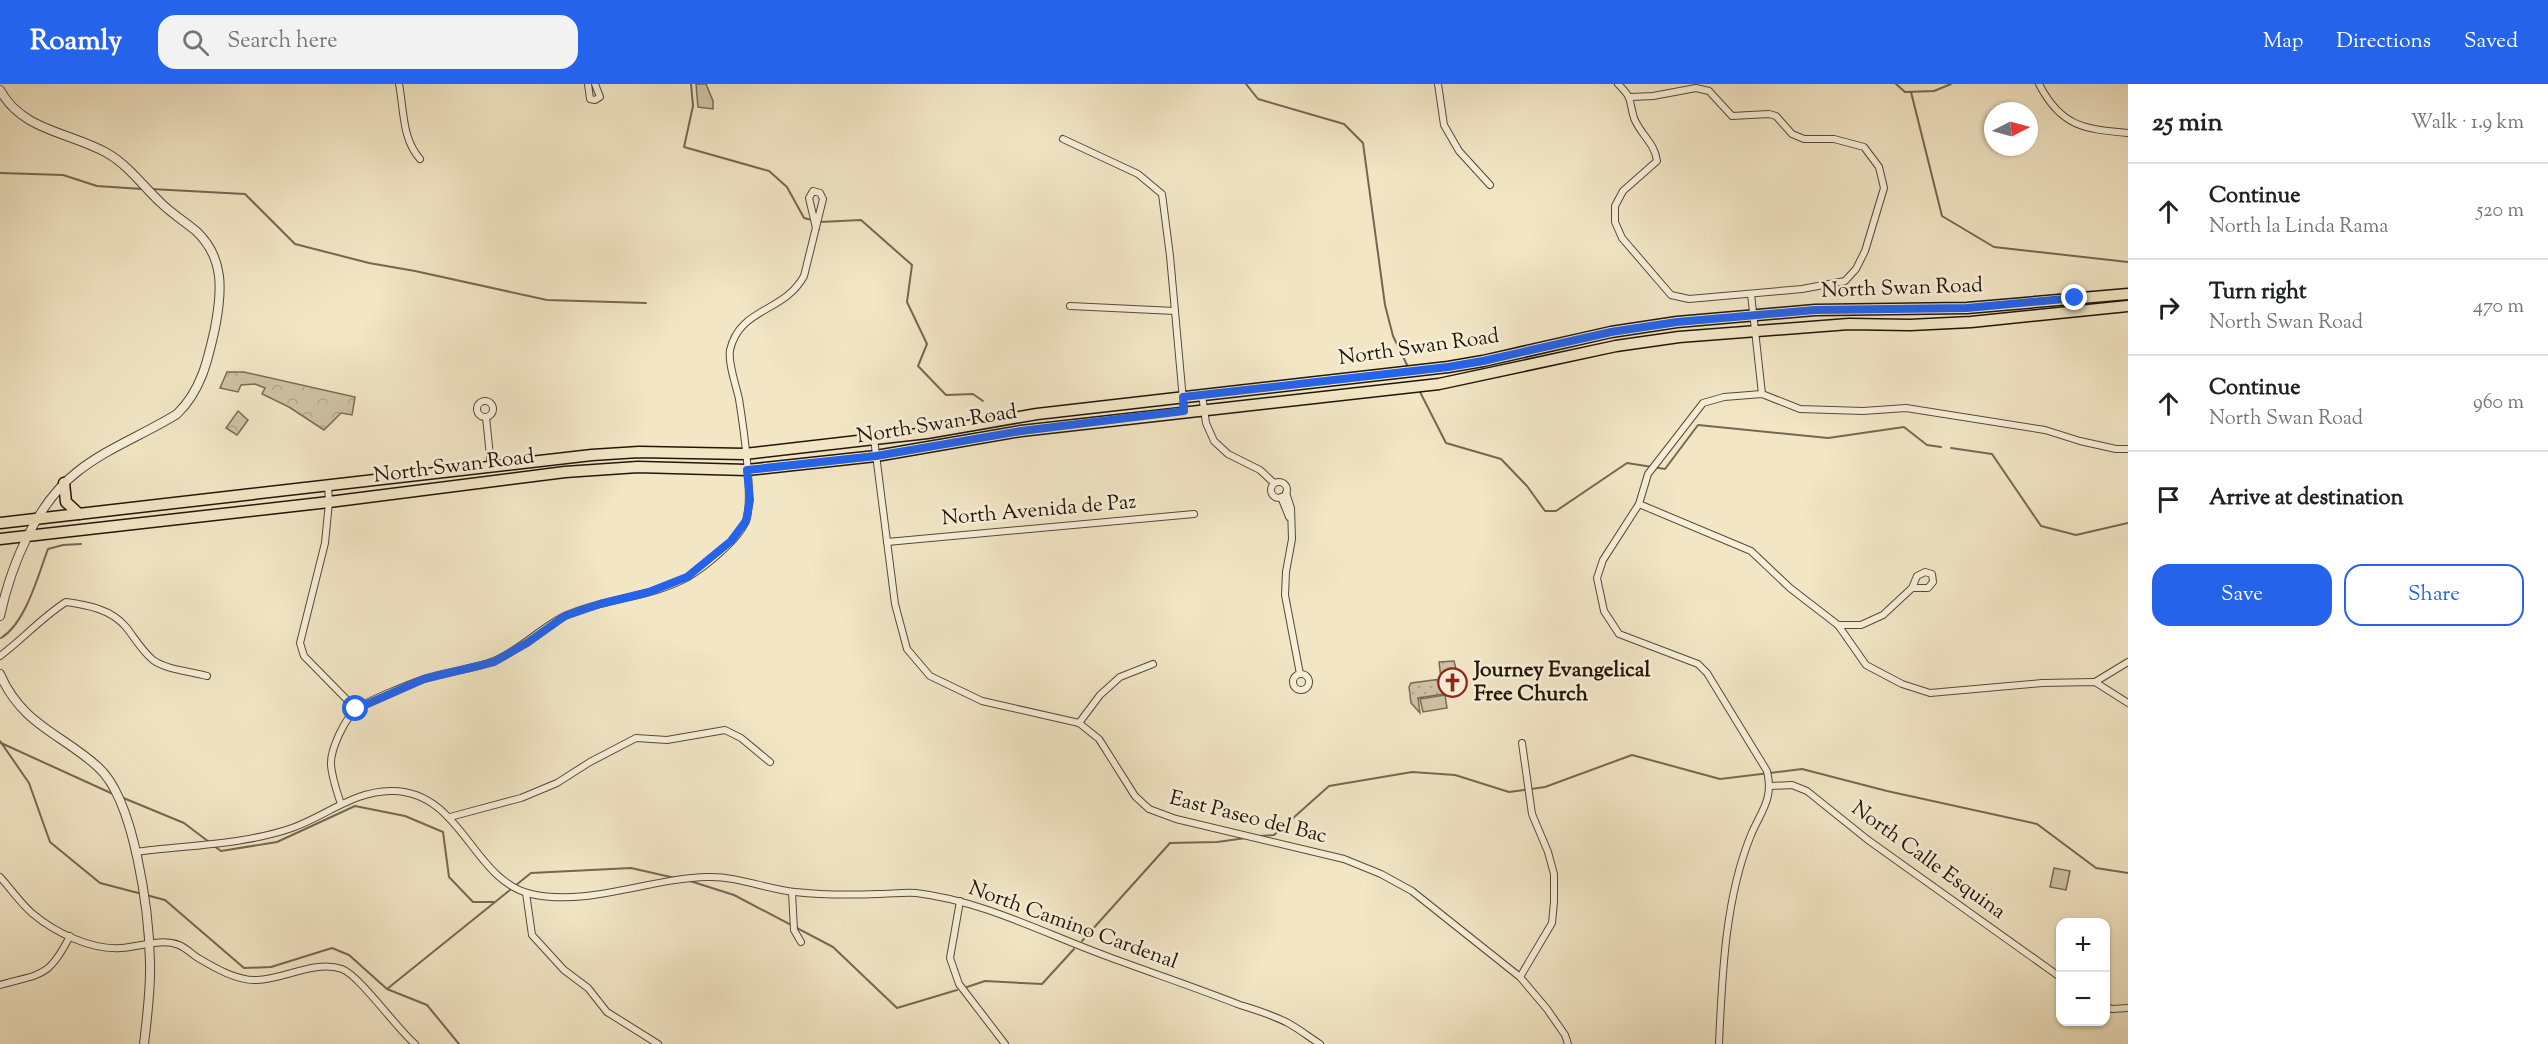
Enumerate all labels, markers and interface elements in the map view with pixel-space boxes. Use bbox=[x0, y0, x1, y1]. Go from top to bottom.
search box bbox=[158, 15, 578, 69]
text: Roamly bbox=[30, 22, 122, 62]
icon: search bbox=[179, 26, 212, 59]
text: Search here bbox=[227, 26, 338, 58]
text: Map bbox=[2263, 27, 2303, 57]
text: Directions bbox=[2336, 27, 2431, 57]
text: Saved bbox=[2464, 27, 2518, 57]
north arrow bbox=[1984, 102, 2038, 156]
text: 25 min bbox=[2152, 105, 2223, 142]
text: Walk · 1.9 km bbox=[2411, 109, 2524, 138]
text: Continue bbox=[2209, 181, 2300, 213]
icon: ahead bbox=[2152, 195, 2185, 228]
text: 520 m bbox=[2476, 197, 2524, 226]
text: North la Linda Rama bbox=[2209, 213, 2389, 242]
street label: North Swan Road bbox=[1821, 271, 1984, 307]
text: Turn right bbox=[2209, 277, 2306, 309]
route end bbox=[2061, 284, 2087, 310]
icon: right bbox=[2152, 291, 2185, 324]
text: 470 m bbox=[2473, 293, 2524, 322]
text: North Swan Road bbox=[2209, 309, 2363, 338]
street label: North Swan Road bbox=[1337, 322, 1501, 374]
text: Continue bbox=[2209, 373, 2300, 405]
icon: ahead bbox=[2152, 387, 2185, 420]
text: 960 m bbox=[2473, 389, 2524, 418]
street label: North Swan Road bbox=[855, 398, 1019, 452]
text: North Swan Road bbox=[2209, 405, 2363, 434]
street label: North Swan Road bbox=[372, 442, 536, 492]
icon: arrive bbox=[2152, 483, 2185, 516]
text: Arrive at destination bbox=[2209, 483, 2404, 515]
street label: North Avenida de Paz bbox=[940, 488, 1138, 534]
button: Save bbox=[2152, 564, 2332, 626]
button: Share bbox=[2344, 564, 2524, 626]
place label: Journey Evangelical Free Church bbox=[1472, 656, 1650, 710]
church icon: Journey Evangelical Free Church bbox=[1437, 667, 1469, 699]
route start bbox=[342, 695, 368, 721]
street label: East Paseo del Bac bbox=[1166, 784, 1330, 852]
street label: North Calle Esquina bbox=[1845, 795, 2012, 928]
street label: North Camino Cardenal bbox=[964, 874, 1182, 978]
map controls bbox=[2056, 918, 2110, 1026]
button: + bbox=[2056, 918, 2110, 972]
button: − bbox=[2056, 972, 2110, 1026]

